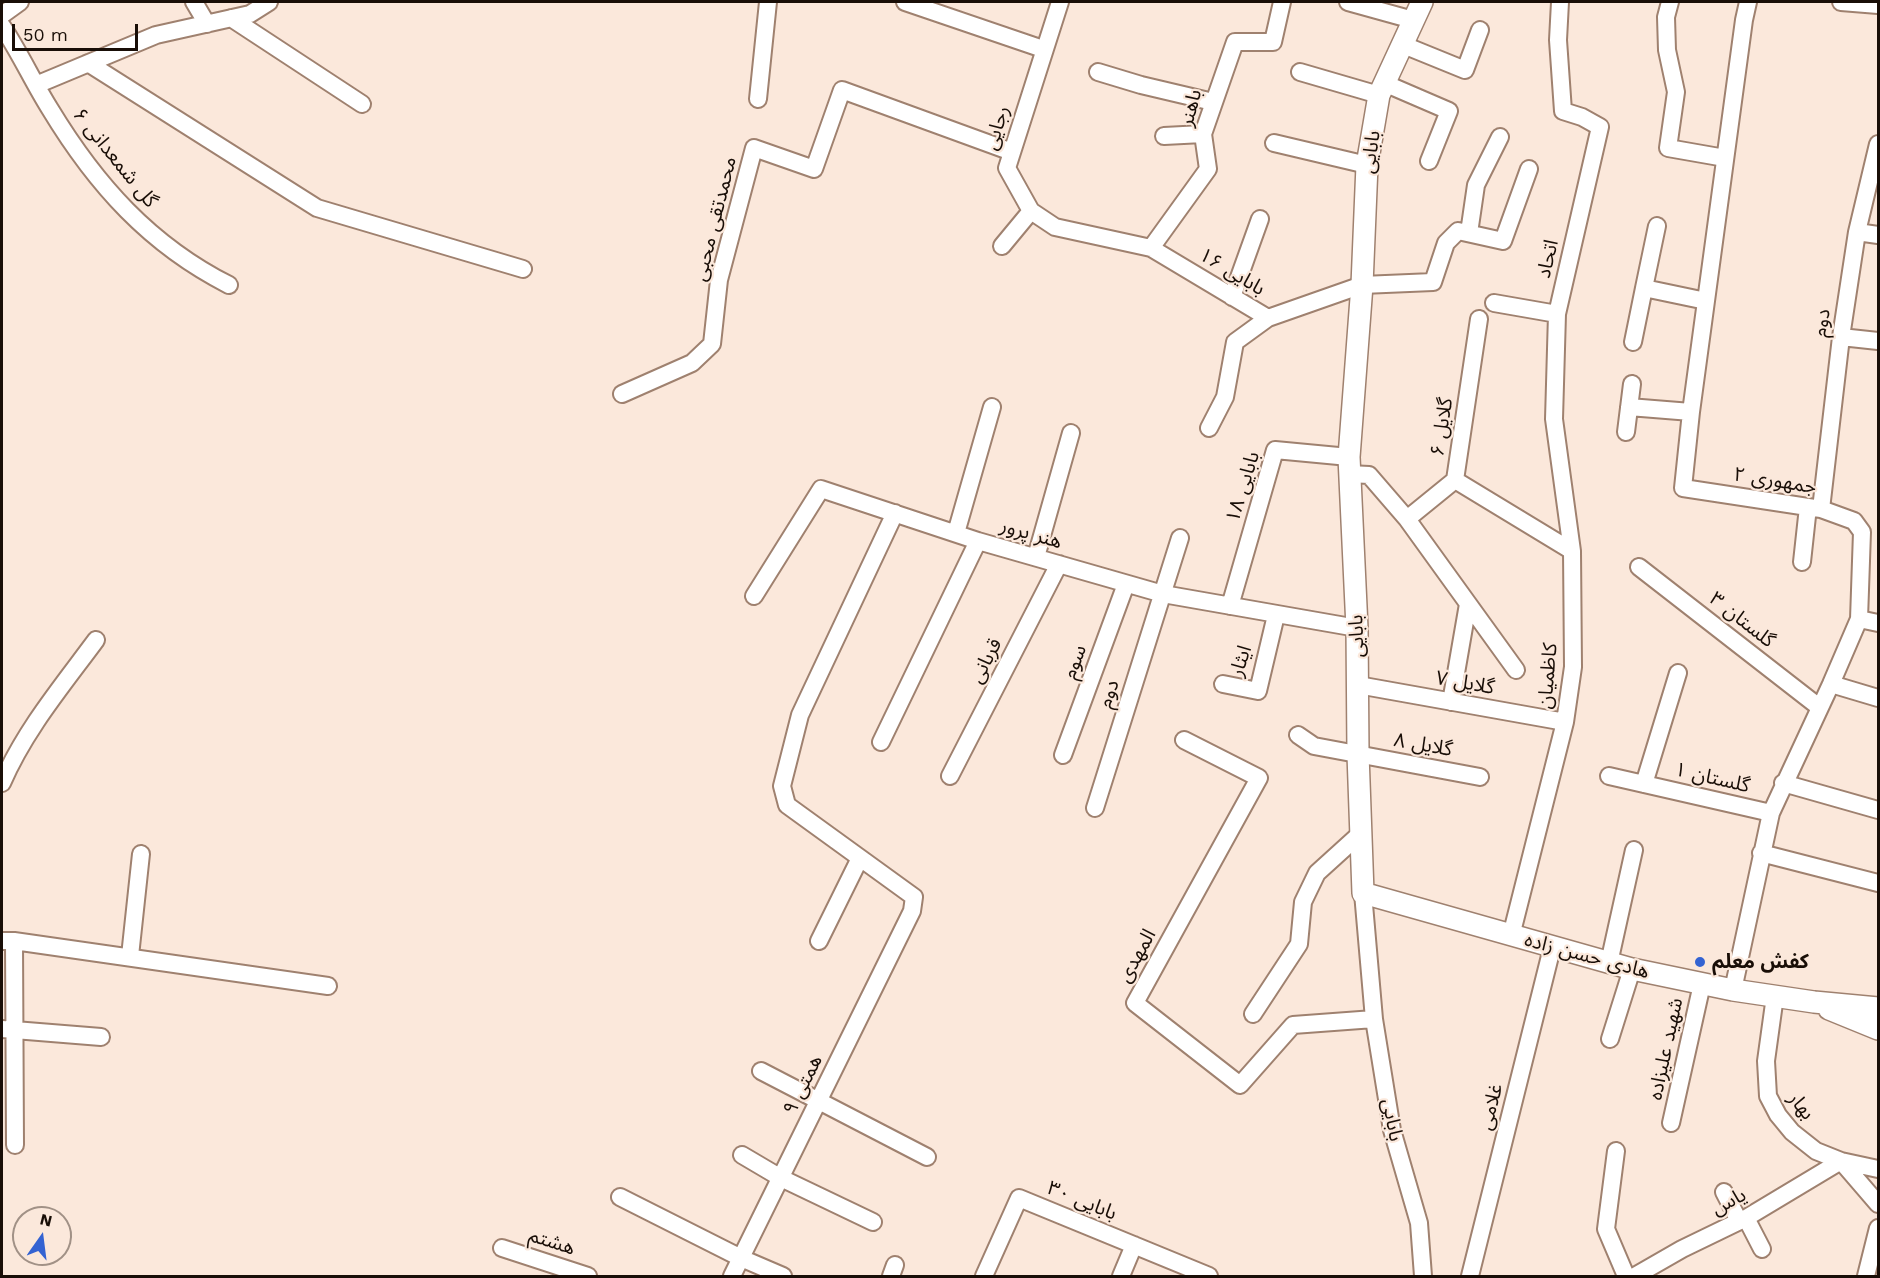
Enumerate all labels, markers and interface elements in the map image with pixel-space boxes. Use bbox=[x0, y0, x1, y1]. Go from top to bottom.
scale bar bbox=[15, 12, 141, 50]
text: 50 m bbox=[23, 24, 68, 45]
street label: باهنر bbox=[1175, 87, 1207, 129]
street label: گل شمعدانی ۶ bbox=[68, 103, 162, 213]
street label: رجایی bbox=[979, 103, 1015, 153]
street label: بابایی bbox=[1356, 129, 1386, 175]
street label: محمدتقی محبی bbox=[688, 154, 742, 284]
street label: اتحاد bbox=[1532, 237, 1564, 281]
street label: بابایی ۱۶ bbox=[1195, 243, 1269, 301]
street label: دوم bbox=[1808, 307, 1836, 339]
street label: گلایل ۶ bbox=[1426, 396, 1458, 458]
street label: بابایی ۱۸ bbox=[1221, 449, 1265, 525]
street label: جمهوری ۲ bbox=[1732, 463, 1818, 499]
street label: هنر پرور bbox=[997, 514, 1065, 554]
street label: گلستان ۳ bbox=[1704, 587, 1780, 653]
street label: بابایی bbox=[1344, 614, 1370, 658]
street label: قربانی bbox=[965, 634, 1007, 688]
street label: سوم bbox=[1058, 642, 1092, 682]
street label: ایثار bbox=[1225, 642, 1257, 680]
street label: کاظمیان bbox=[1533, 642, 1563, 710]
street label: گلایل ۷ bbox=[1434, 666, 1496, 700]
street label: دوم bbox=[1093, 677, 1125, 711]
street label: گلایل ۸ bbox=[1392, 728, 1454, 762]
street label: گلستان ۱ bbox=[1672, 758, 1752, 798]
street label: المهدی bbox=[1113, 925, 1161, 987]
street label: هادی حسن زاده bbox=[1522, 928, 1652, 984]
place label: کفش معلم bbox=[1712, 950, 1809, 974]
marker: کفش معلم bbox=[1693, 955, 1707, 969]
street label: شهید علیزاده bbox=[1643, 996, 1689, 1102]
street label: همتی ۹ bbox=[778, 1051, 828, 1119]
street label: غلامی bbox=[1474, 1081, 1508, 1133]
street label: بهار bbox=[1783, 1087, 1819, 1125]
street label: بابایی bbox=[1376, 1097, 1408, 1143]
street label: بابایی ۳۰ bbox=[1044, 1176, 1120, 1226]
street label: یاس bbox=[1707, 1183, 1751, 1221]
north arrow bbox=[12, 1206, 72, 1266]
text: N bbox=[38, 1209, 54, 1231]
street label: هشتم bbox=[526, 1223, 578, 1261]

